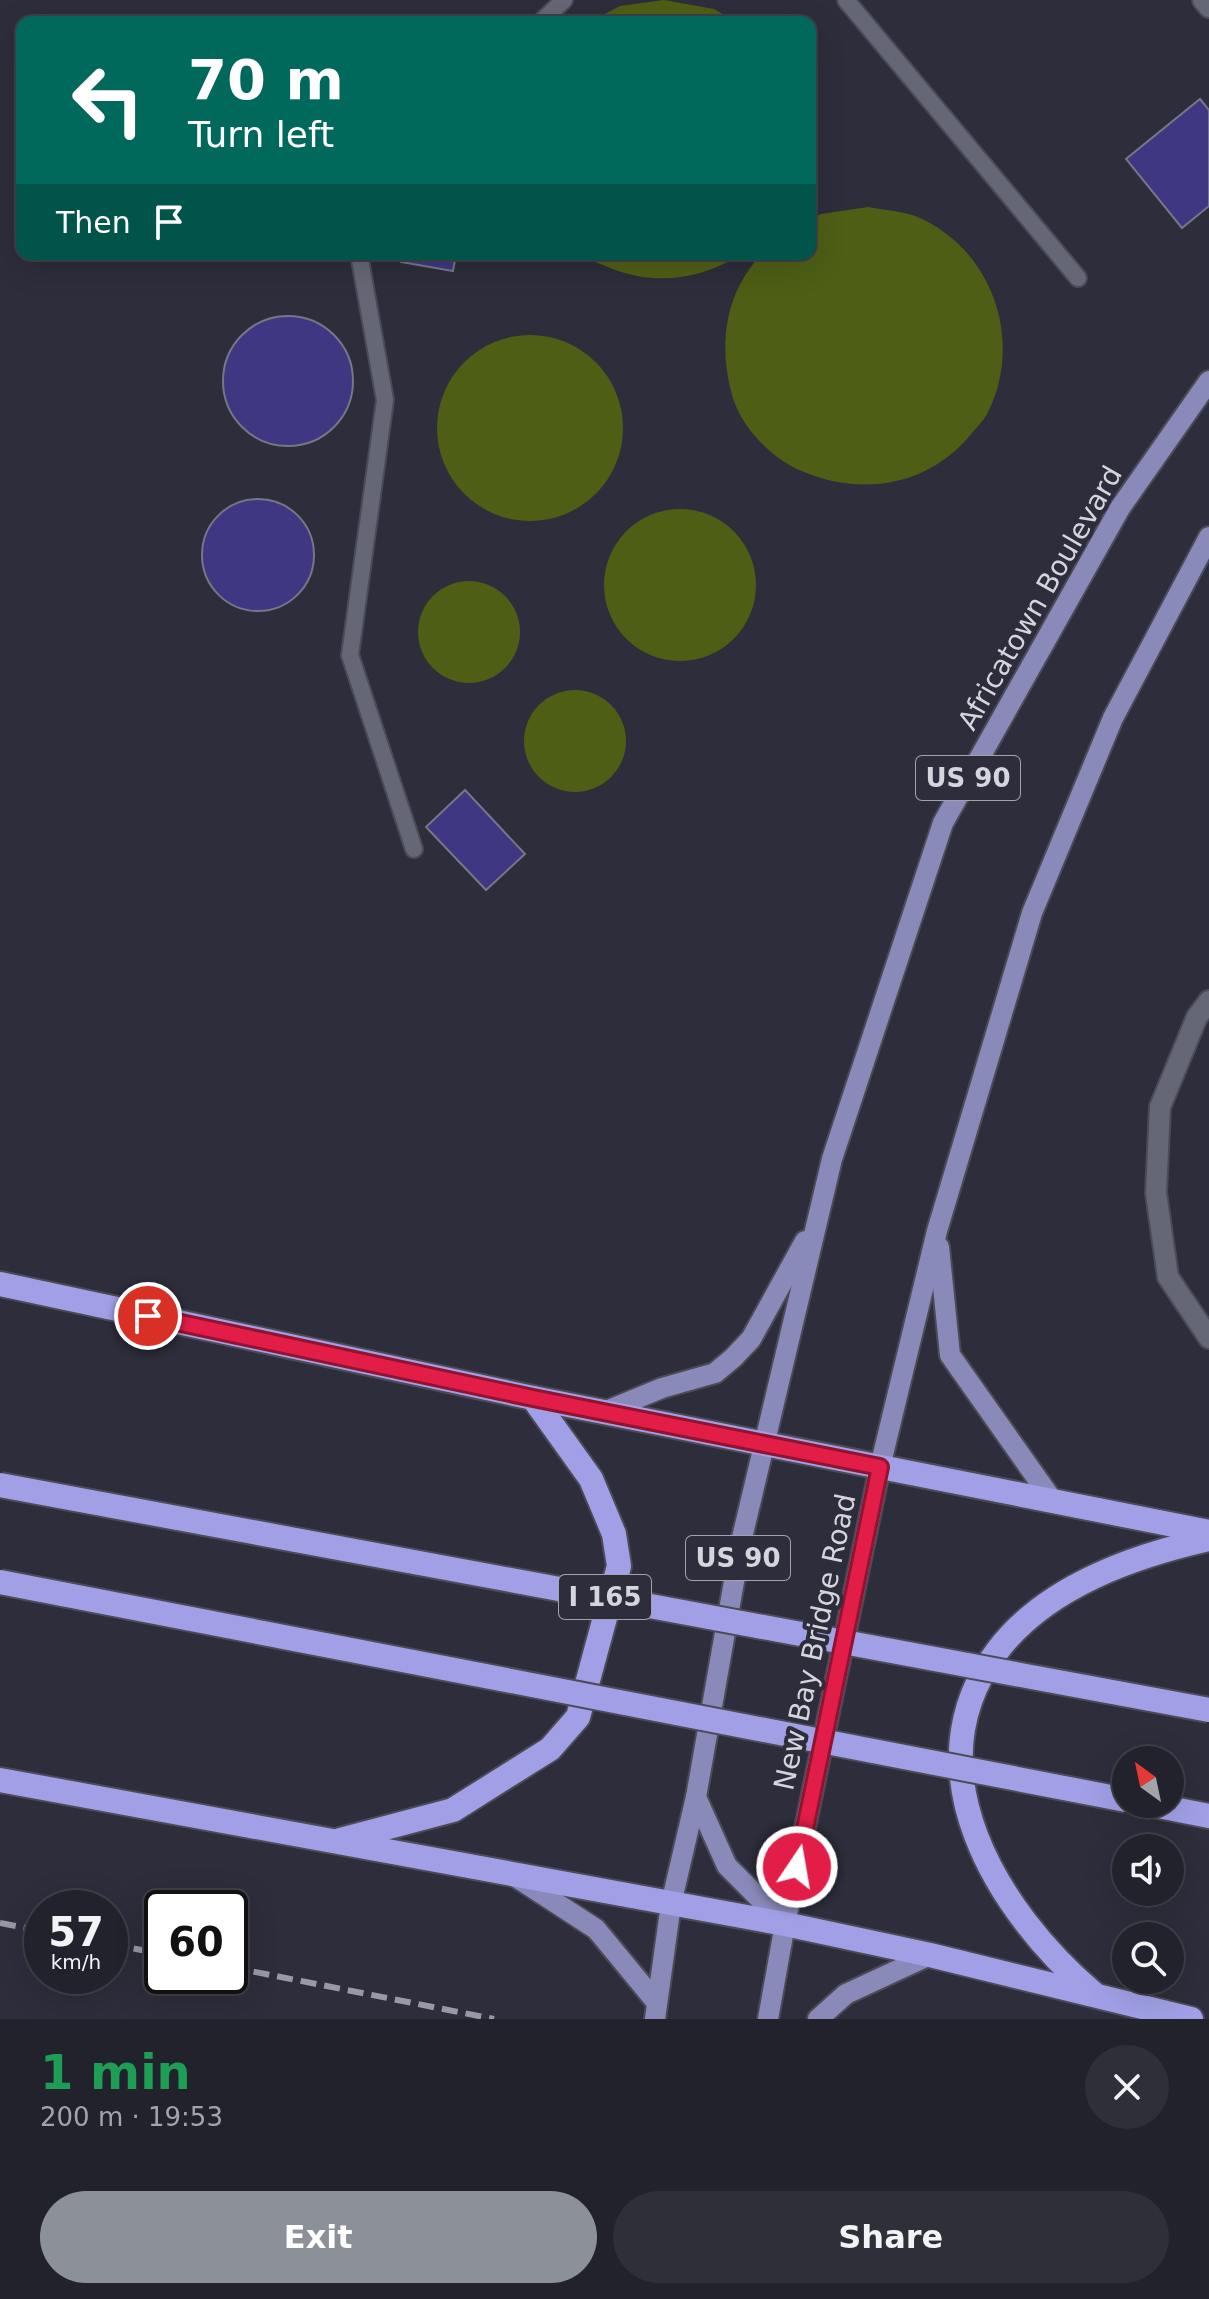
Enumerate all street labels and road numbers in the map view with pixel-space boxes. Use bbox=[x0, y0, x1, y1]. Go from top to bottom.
street label: Africatown Boulevard bbox=[951, 460, 1129, 736]
road number: US 90 bbox=[916, 756, 1020, 800]
street label: New Bay Bridge Road bbox=[767, 1491, 863, 1793]
road number: US 90 bbox=[686, 1536, 790, 1580]
road number: I 165 bbox=[559, 1575, 651, 1619]

